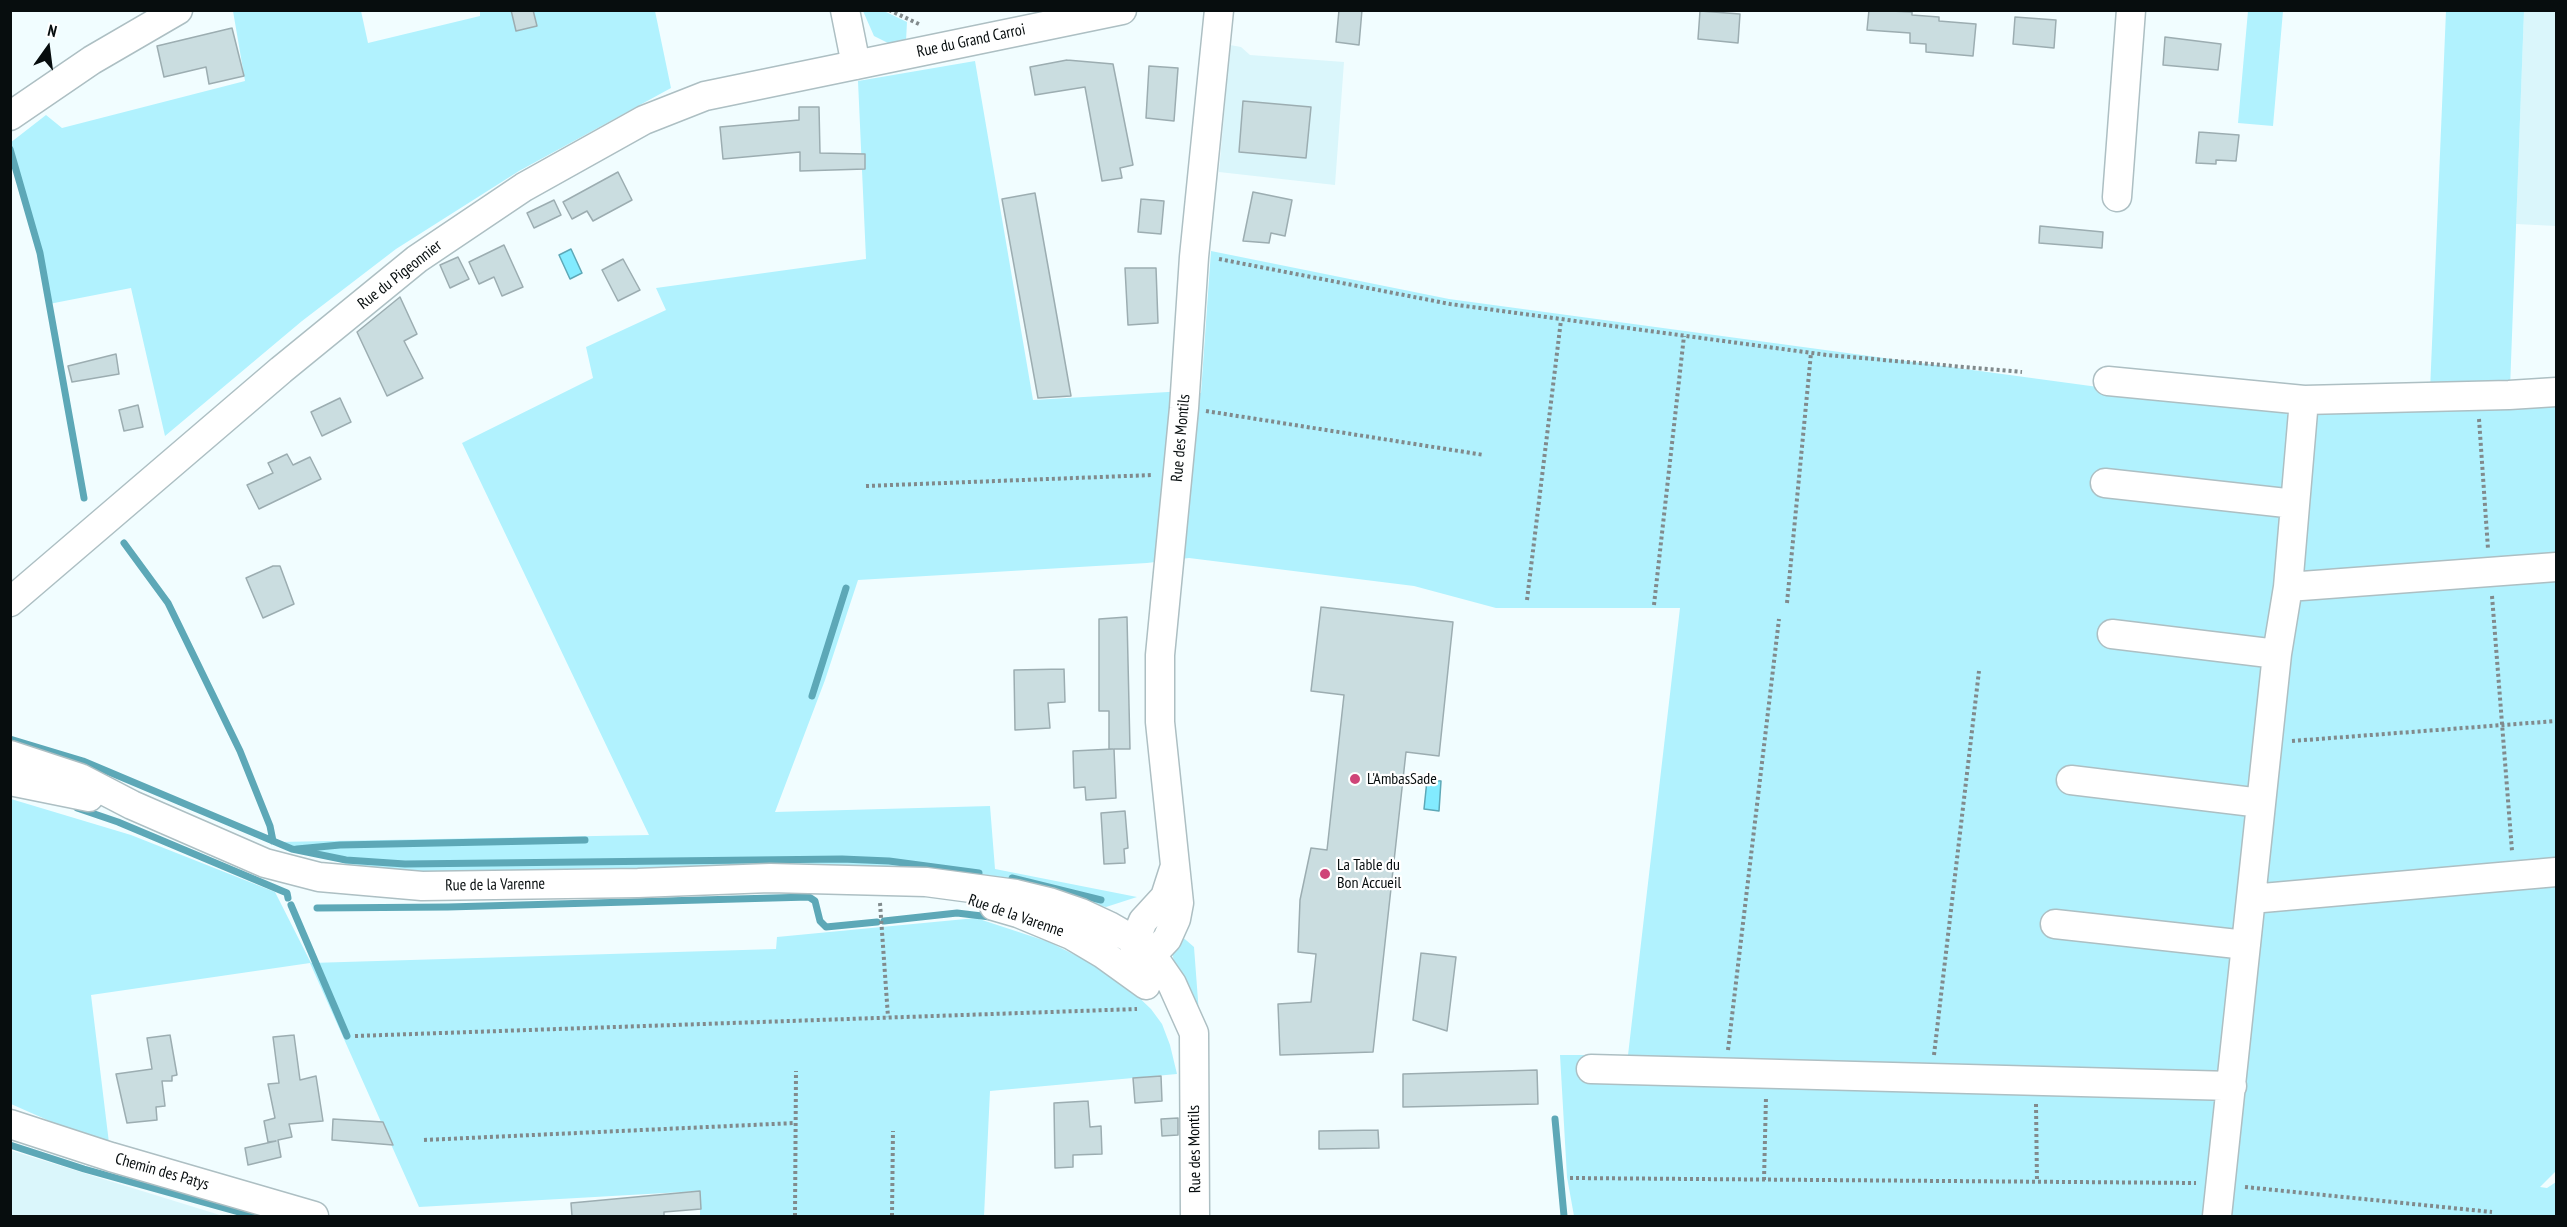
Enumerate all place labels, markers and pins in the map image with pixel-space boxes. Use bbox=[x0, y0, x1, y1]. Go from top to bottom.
place label: L'AmbasSade bbox=[1367, 769, 1437, 789]
marker: L'AmbasSade bbox=[1348, 772, 1362, 786]
place label: La Table du Bon Accueil bbox=[1337, 855, 1401, 893]
marker: La Table du Bon Accueil bbox=[1318, 867, 1332, 881]

